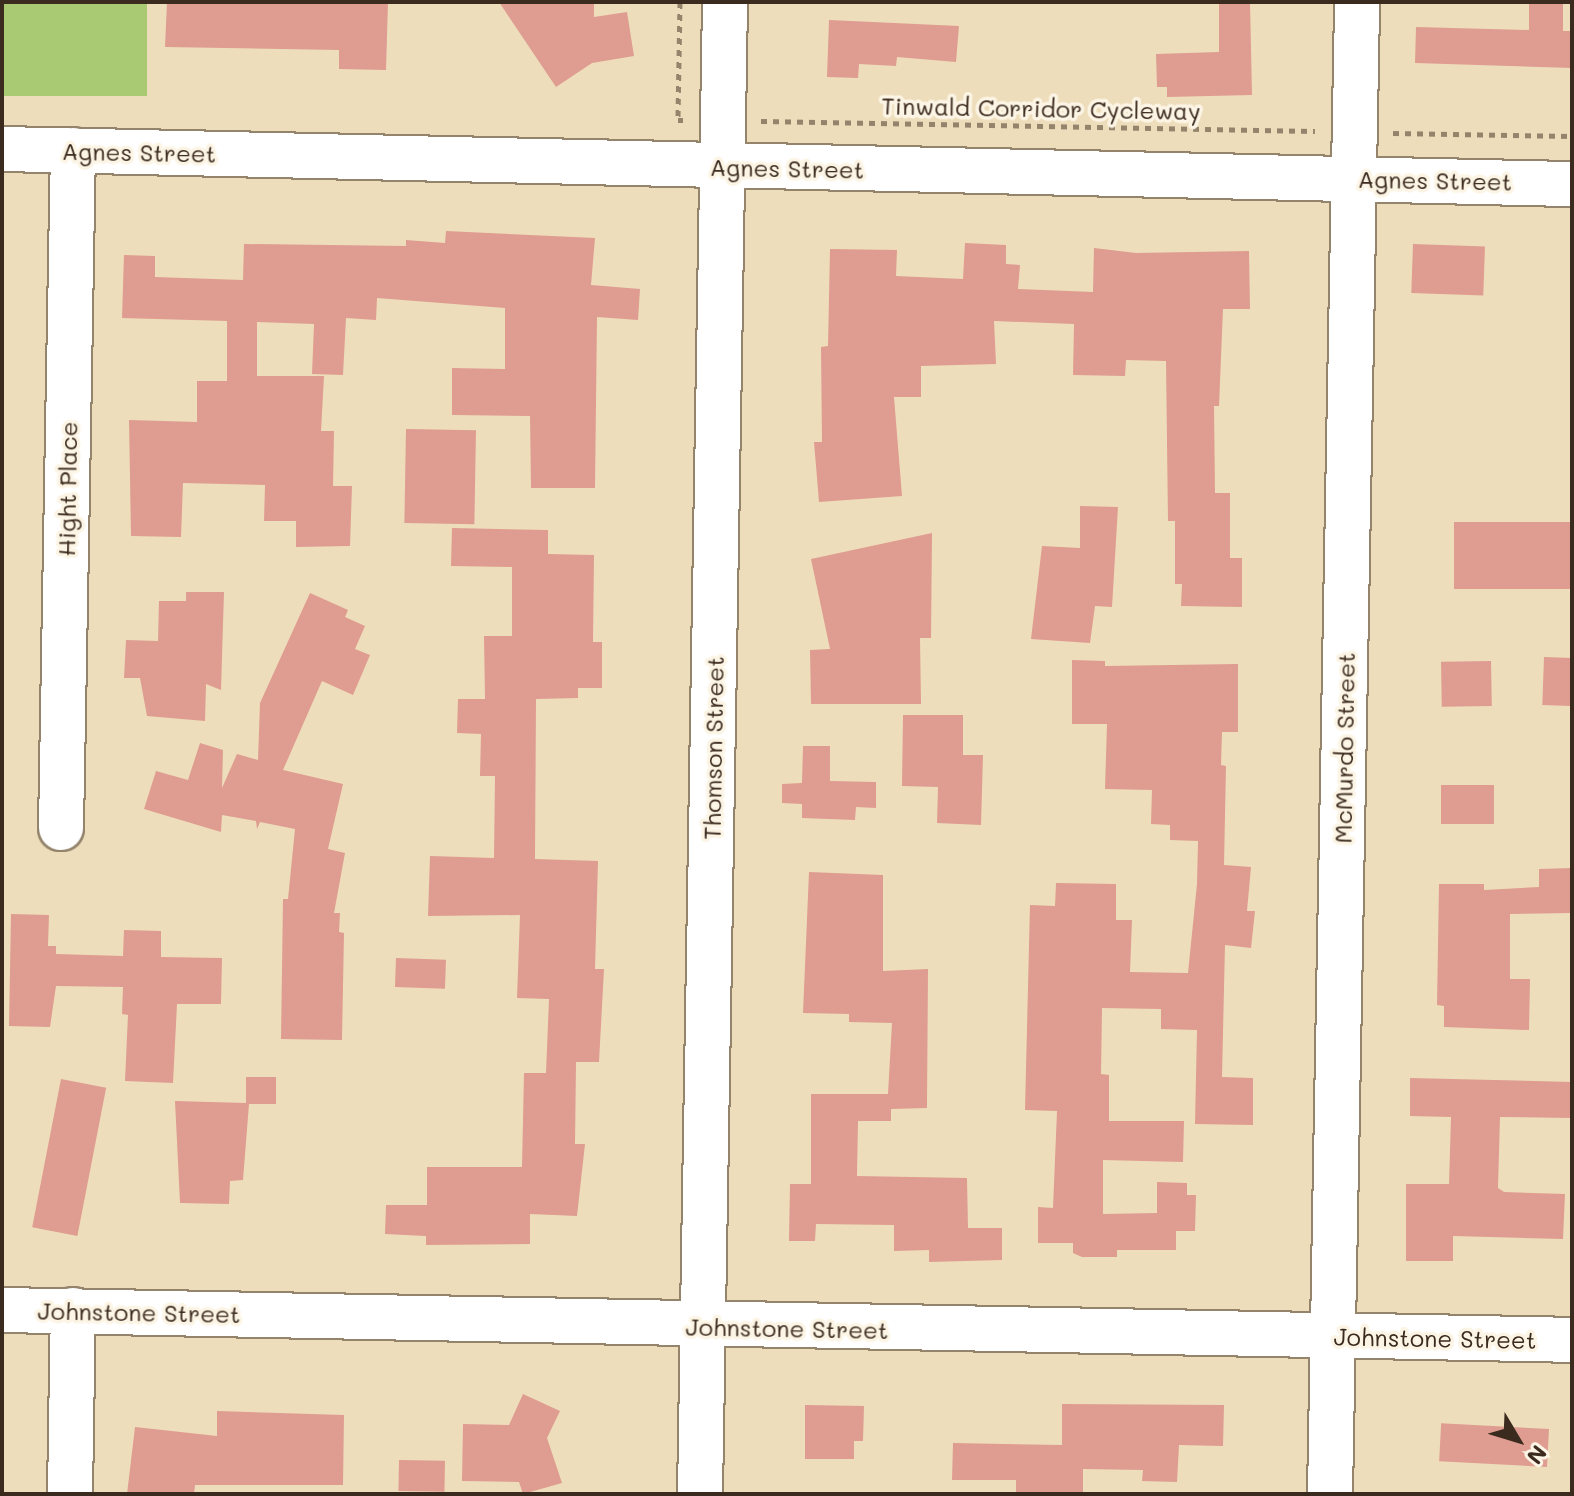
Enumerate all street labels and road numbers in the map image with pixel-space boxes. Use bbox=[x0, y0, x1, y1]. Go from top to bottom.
street label: Tinwald Corridor Cycleway bbox=[881, 91, 1201, 125]
street label: Agnes Street bbox=[62, 136, 216, 168]
street label: Agnes Street bbox=[710, 152, 864, 184]
street label: Agnes Street bbox=[1358, 164, 1512, 196]
street label: Hight Place bbox=[51, 421, 83, 557]
street label: McMurdo Street bbox=[1328, 652, 1360, 844]
street label: Thomson Street bbox=[697, 656, 729, 840]
street label: Johnstone Street bbox=[37, 1296, 241, 1328]
street label: Johnstone Street bbox=[685, 1312, 889, 1344]
street label: Johnstone Street bbox=[1333, 1322, 1537, 1354]

